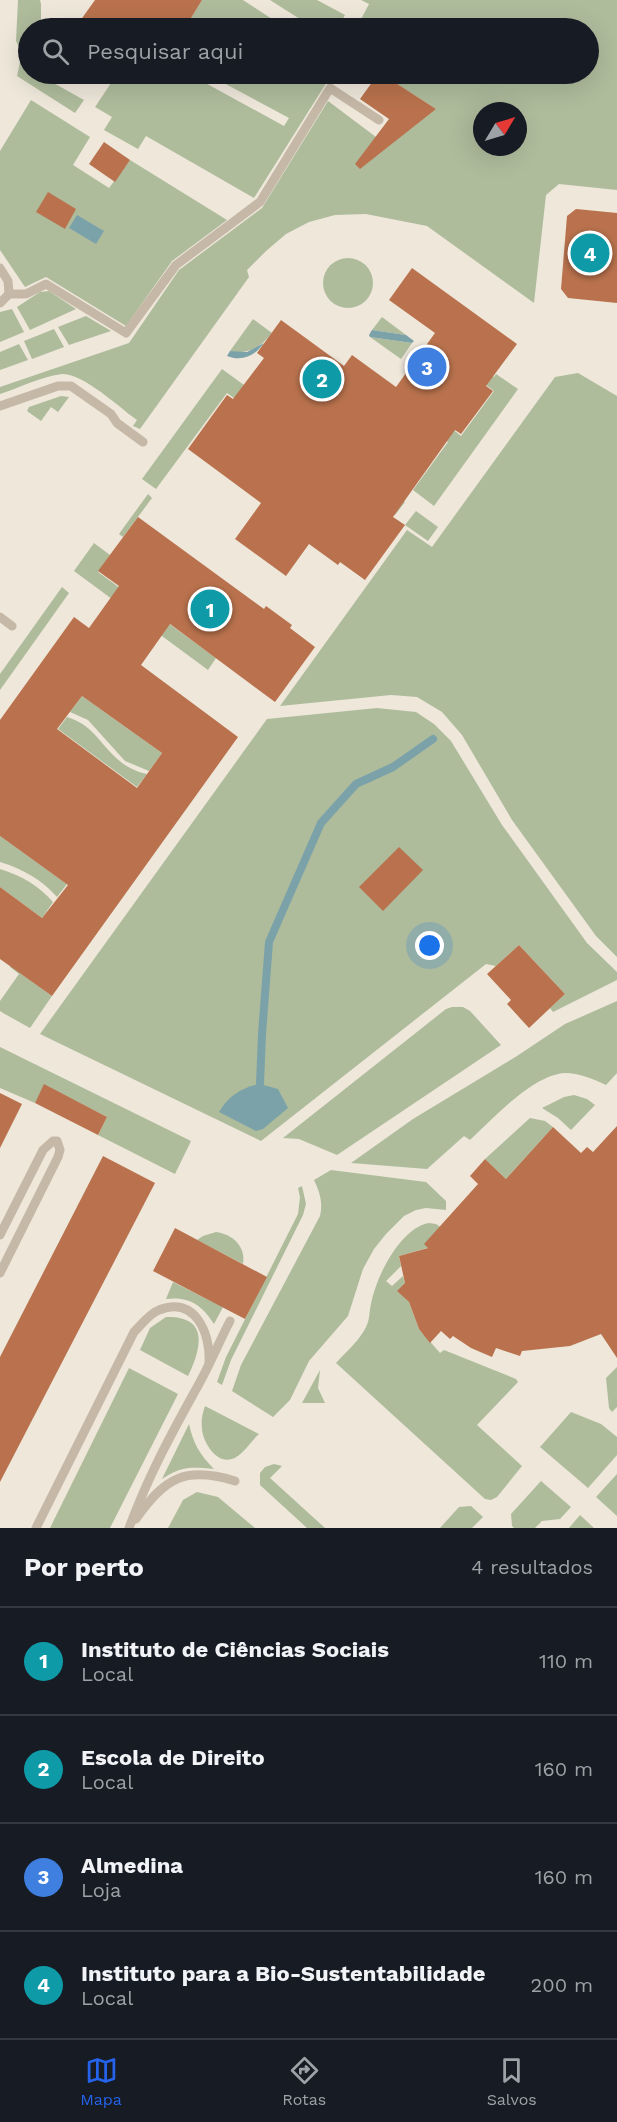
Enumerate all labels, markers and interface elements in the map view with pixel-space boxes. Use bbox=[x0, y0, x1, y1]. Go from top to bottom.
search box bbox=[18, 18, 599, 84]
icon: search bbox=[39, 35, 72, 68]
text: Pesquisar aqui bbox=[87, 39, 243, 64]
north arrow bbox=[473, 102, 527, 156]
pin: 4 bbox=[570, 230, 610, 276]
pin: 3 bbox=[408, 344, 446, 389]
pin: 2 bbox=[302, 356, 342, 401]
pin: 1 bbox=[190, 586, 230, 632]
your location bbox=[415, 931, 444, 960]
text: Por perto bbox=[24, 1552, 144, 1582]
text: 4 resultados bbox=[471, 1555, 593, 1579]
text: Instituto de Ciências Sociais bbox=[81, 1637, 389, 1662]
text: 1 bbox=[39, 1649, 48, 1673]
text: 110 m bbox=[539, 1649, 593, 1673]
text: Local bbox=[81, 1662, 133, 1686]
text: Escola de Direito bbox=[81, 1745, 265, 1770]
text: 2 bbox=[38, 1757, 49, 1781]
text: 160 m bbox=[535, 1757, 593, 1781]
text: Local bbox=[81, 1770, 133, 1794]
text: Almedina bbox=[81, 1853, 183, 1878]
text: 3 bbox=[38, 1865, 49, 1889]
text: 160 m bbox=[535, 1865, 593, 1889]
text: Loja bbox=[81, 1878, 121, 1902]
text: Instituto para a Bio-Sustentabilidade bbox=[81, 1961, 486, 1986]
text: 4 bbox=[37, 1973, 50, 1997]
text: 200 m bbox=[531, 1973, 593, 1997]
text: Local bbox=[81, 1986, 133, 2010]
tab: Mapa bbox=[80, 2054, 122, 2109]
tab: Rotas bbox=[282, 2054, 326, 2109]
tab: Salvos bbox=[487, 2054, 537, 2109]

